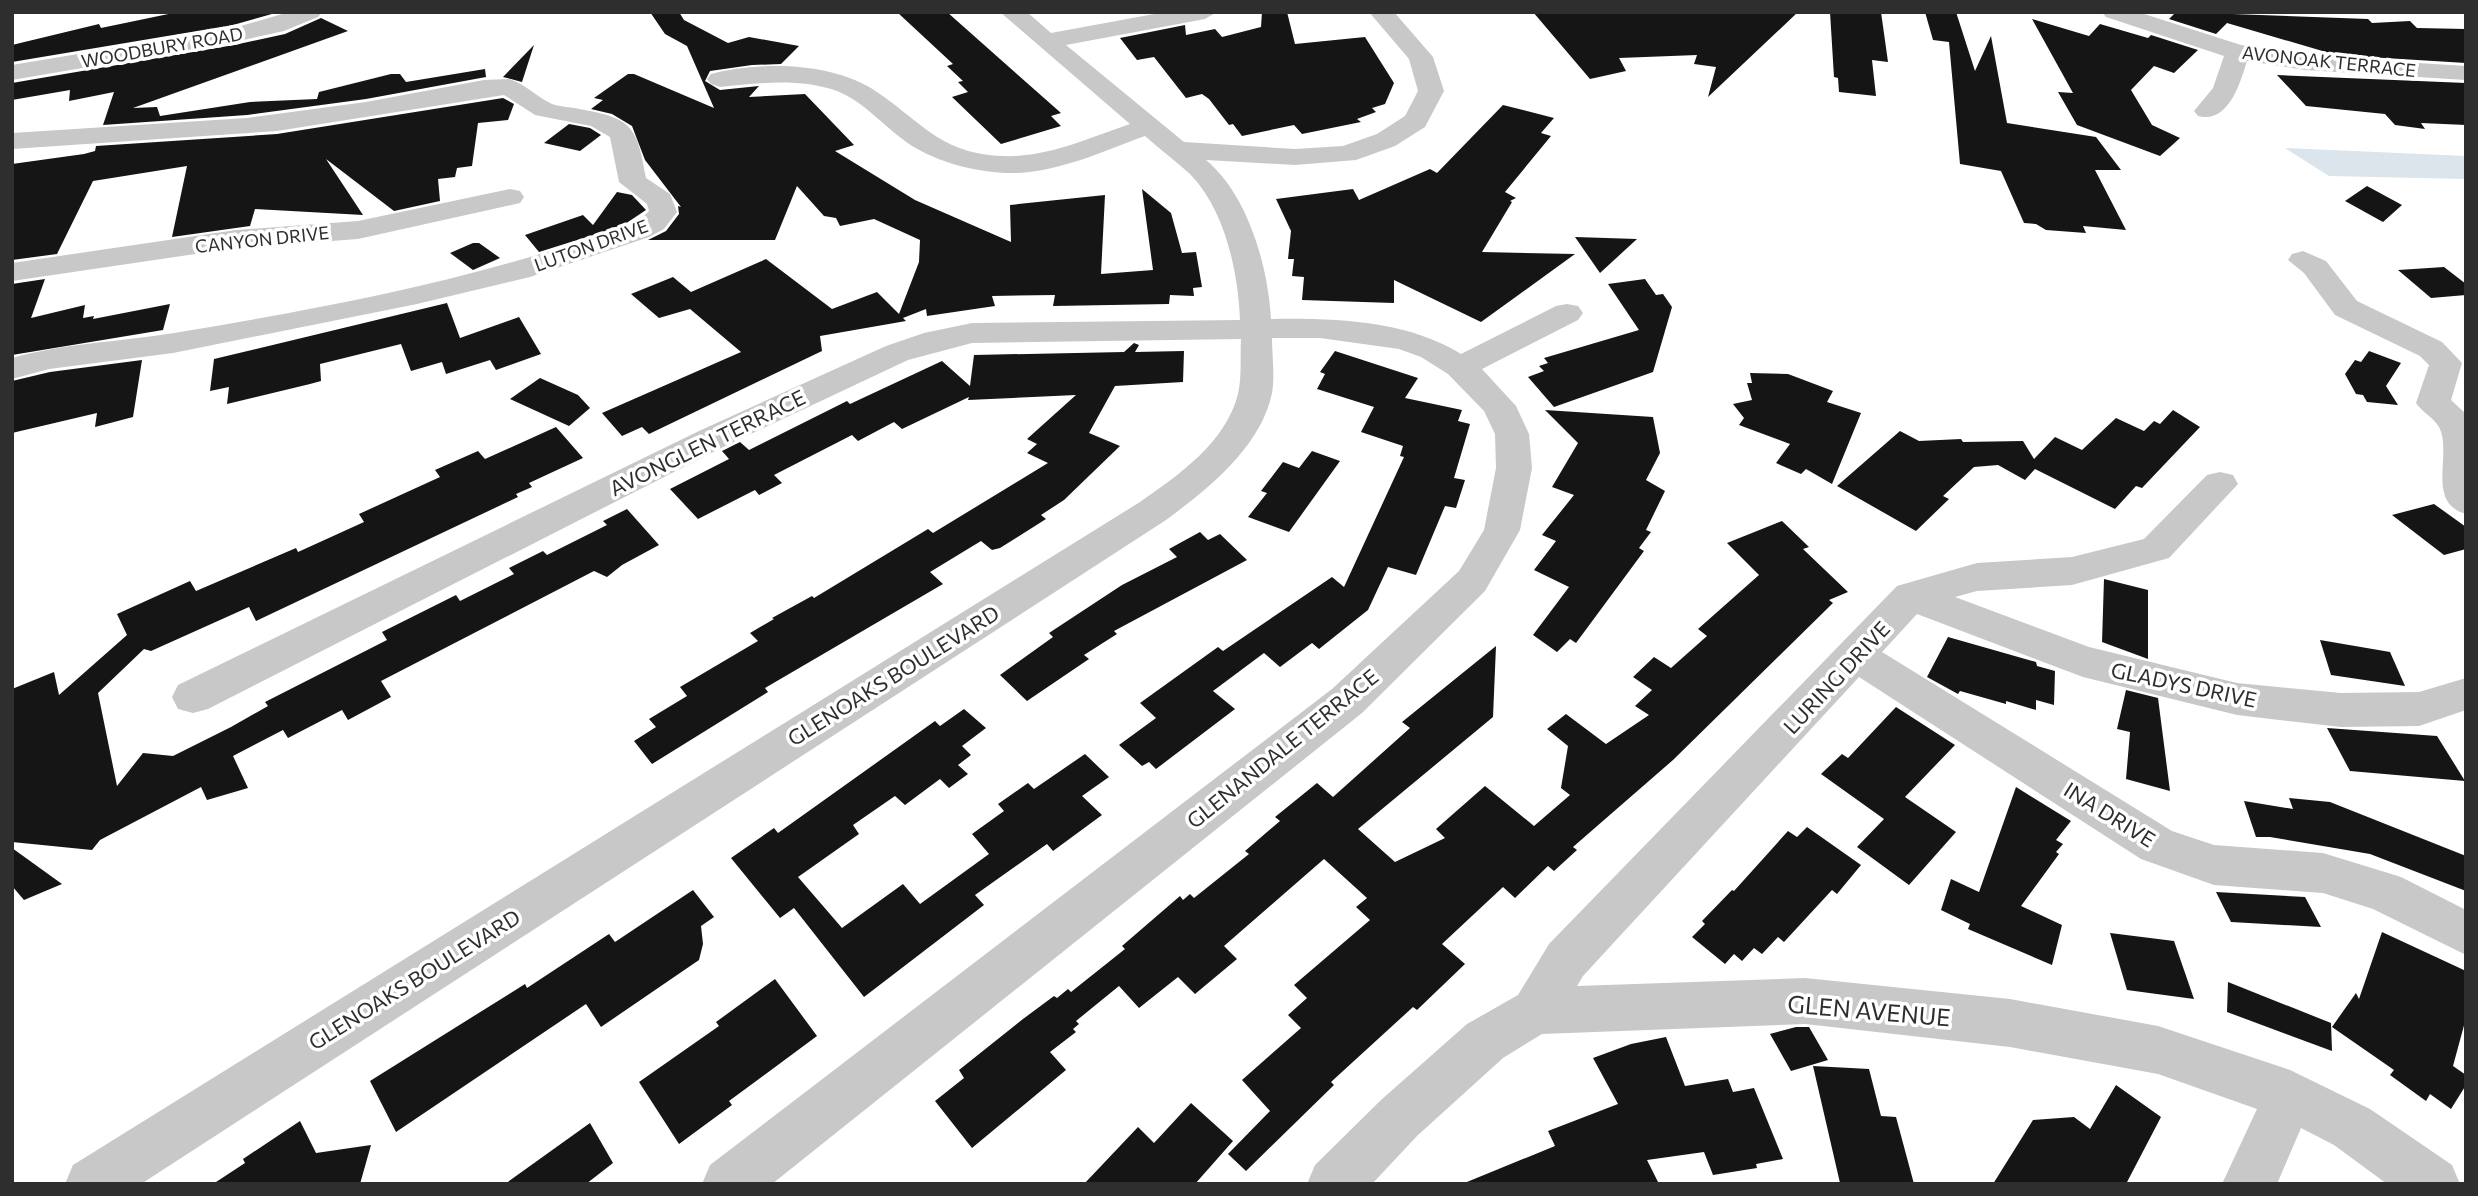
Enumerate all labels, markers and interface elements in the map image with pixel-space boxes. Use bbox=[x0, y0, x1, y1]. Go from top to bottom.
street label: WOODBURY ROAD bbox=[79, 22, 245, 72]
street label: AVONOAK TERRACE bbox=[2241, 41, 2417, 81]
street label: LUTON DRIVE bbox=[531, 214, 651, 276]
street label: CANYON DRIVE bbox=[194, 221, 330, 257]
street label: AVONGLEN TERRACE bbox=[605, 384, 809, 500]
street label: GLENOAKS BOULEVARD bbox=[783, 600, 1003, 750]
street label: LURING DRIVE bbox=[1778, 616, 1894, 738]
street label: GLADYS DRIVE bbox=[2109, 656, 2259, 712]
street label: GLENANDALE TERRACE bbox=[1181, 663, 1383, 833]
street label: INA DRIVE bbox=[2060, 776, 2160, 852]
street label: GLENOAKS BOULEVARD bbox=[304, 904, 524, 1054]
street label: GLEN AVENUE bbox=[1786, 988, 1952, 1032]

